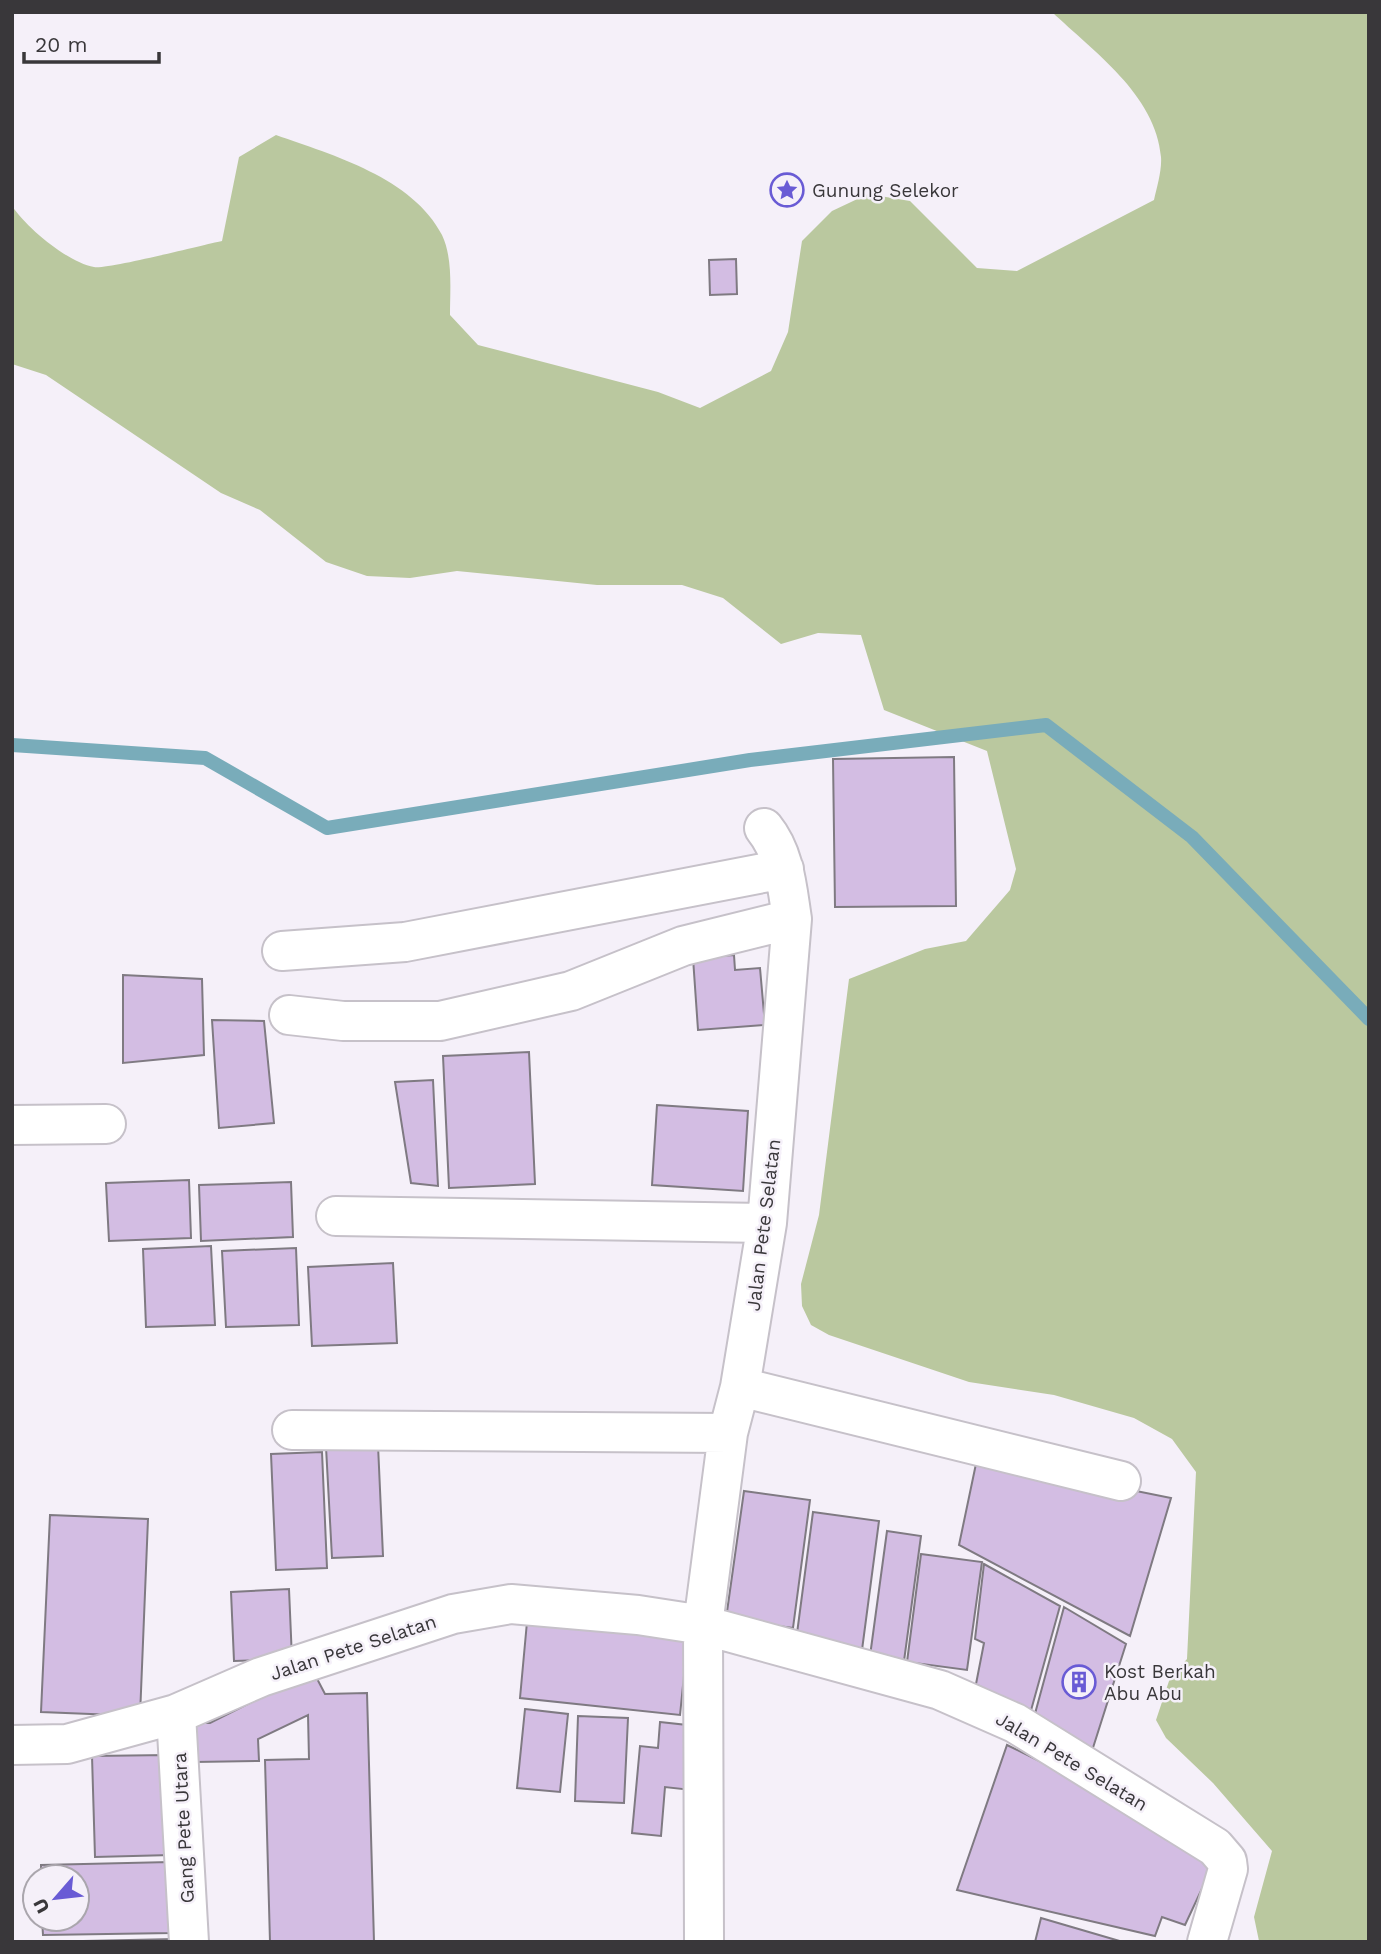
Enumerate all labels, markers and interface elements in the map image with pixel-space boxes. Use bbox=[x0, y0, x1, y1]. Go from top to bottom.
scale bar bbox=[24, 21, 159, 65]
text: 20 m bbox=[35, 32, 87, 57]
place icon: Gunung Selekor bbox=[768, 171, 806, 209]
place label: Gunung Selekor bbox=[812, 179, 959, 202]
street label: Jalan Pete Selatan bbox=[742, 1138, 785, 1312]
street label: Jalan Pete Selatan bbox=[267, 1610, 439, 1685]
place label: Kost Berkah Abu Abu bbox=[1104, 1660, 1216, 1705]
building icon: Kost Berkah Abu Abu bbox=[1060, 1663, 1098, 1701]
street label: Jalan Pete Selatan bbox=[992, 1707, 1152, 1816]
street label: Gang Pete Utara bbox=[168, 1752, 199, 1904]
north arrow bbox=[21, 1863, 91, 1933]
text: U bbox=[28, 1894, 55, 1917]

